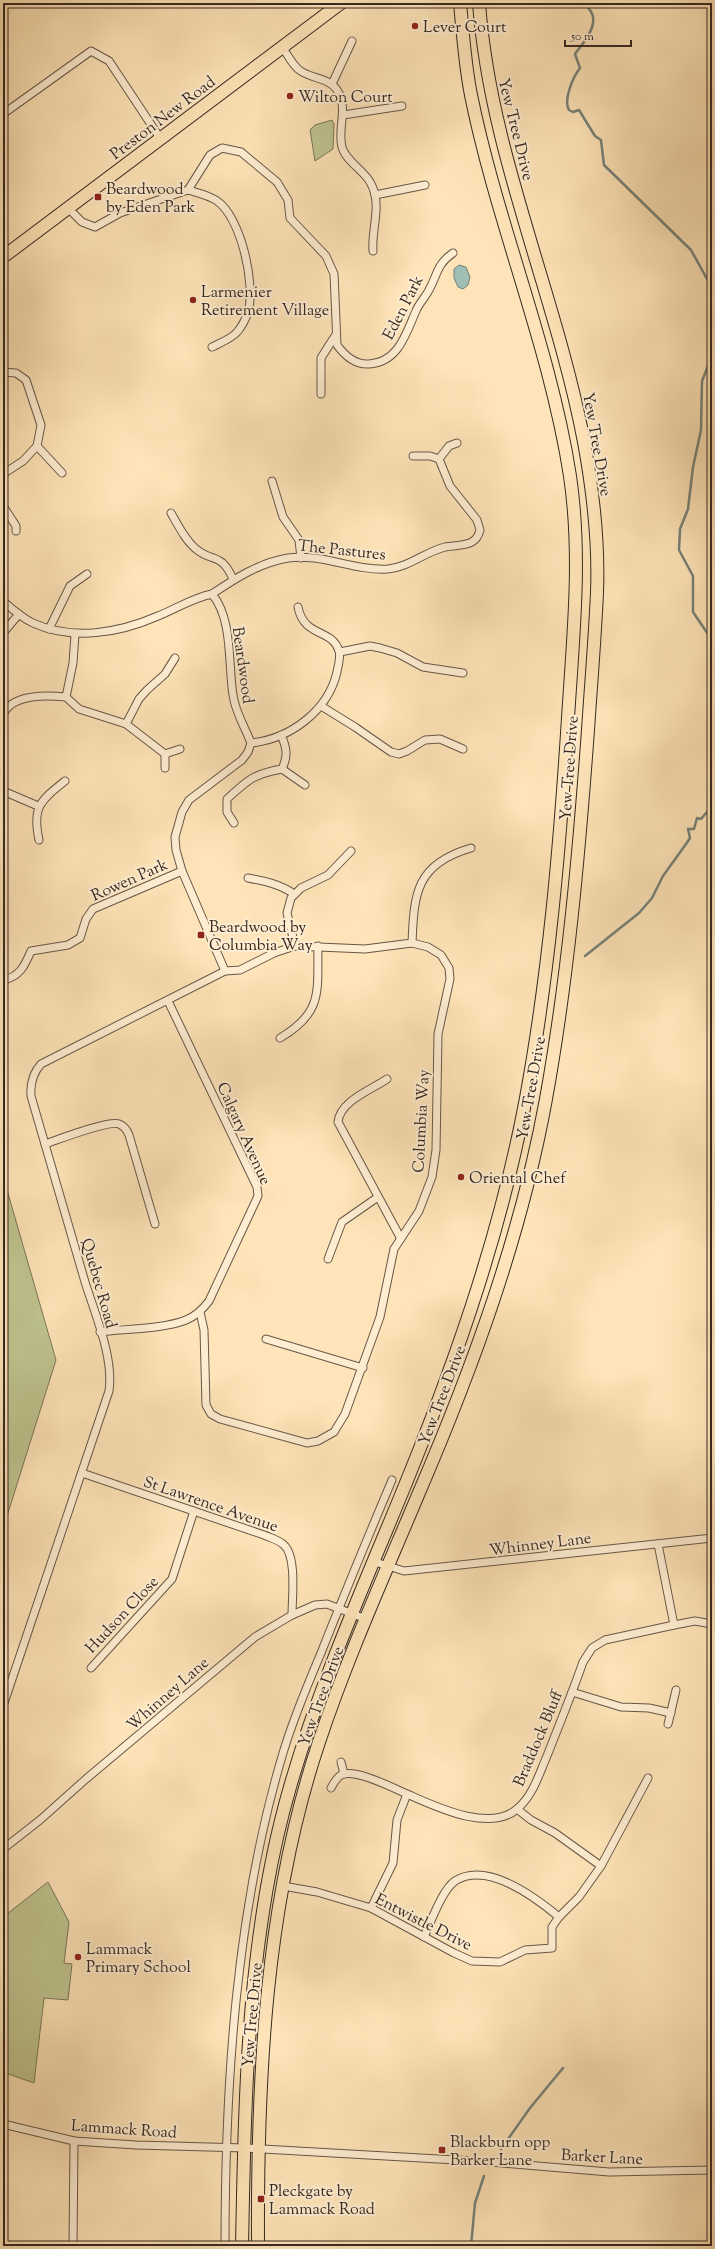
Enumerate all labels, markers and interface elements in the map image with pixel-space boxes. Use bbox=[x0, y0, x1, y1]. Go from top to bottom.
place label: Lever Court bbox=[423, 17, 507, 40]
marker: Lever Court bbox=[410, 21, 420, 31]
scale bar bbox=[565, 22, 631, 48]
text: 50 m bbox=[570, 28, 594, 46]
street label: Preston New Road bbox=[106, 72, 221, 166]
street label: Yew Tree Drive bbox=[491, 76, 538, 183]
place label: Wilton Court bbox=[298, 87, 393, 110]
marker: Wilton Court bbox=[285, 91, 295, 101]
place label: Beardwood by Eden Park bbox=[106, 179, 195, 220]
marker: Beardwood by Eden Park bbox=[93, 192, 103, 202]
street label: Eden Park bbox=[378, 272, 430, 344]
place label: Larmenier Retirement Village bbox=[201, 282, 329, 323]
marker: Larmenier Retirement Village bbox=[188, 295, 198, 305]
street label: Yew Tree Drive bbox=[575, 391, 616, 498]
street label: The Pastures bbox=[297, 535, 387, 568]
street label: Beardwood bbox=[225, 625, 258, 705]
street label: Yew Tree Drive bbox=[555, 715, 586, 821]
street label: Rowen Park bbox=[88, 854, 172, 908]
place label: Beardwood by Columbia Way bbox=[209, 917, 313, 958]
marker: Beardwood by Columbia Way bbox=[196, 930, 206, 940]
street label: Yew Tree Drive bbox=[512, 1035, 553, 1142]
street label: Columbia Way bbox=[408, 1069, 437, 1174]
street label: Calgary Avenue bbox=[210, 1079, 276, 1189]
place label: Oriental Chef bbox=[469, 1168, 567, 1191]
marker: Oriental Chef bbox=[456, 1172, 466, 1182]
street label: Quebec Road bbox=[74, 1236, 121, 1331]
street label: Yew Tree Drive bbox=[414, 1343, 473, 1449]
street label: St Lawrence Avenue bbox=[140, 1471, 281, 1539]
street label: Whinney Lane bbox=[488, 1528, 593, 1563]
street label: Hudson Close bbox=[81, 1572, 165, 1660]
street label: Yew Tree Drive bbox=[294, 1644, 351, 1750]
street label: Whinney Lane bbox=[122, 1652, 215, 1737]
street label: Braddock Bluff bbox=[509, 1686, 570, 1791]
street label: Entwistle Drive bbox=[370, 1889, 475, 1958]
place label: Lammack Primary School bbox=[86, 1939, 191, 1980]
marker: Lammack Primary School bbox=[73, 1952, 83, 1962]
street label: Yew Tree Drive bbox=[237, 1962, 270, 2069]
street label: Lammack Road bbox=[70, 2115, 177, 2146]
place label: Blackburn opp Barker Lane bbox=[450, 2132, 550, 2173]
marker: Blackburn opp Barker Lane bbox=[437, 2145, 447, 2155]
street label: Barker Lane bbox=[560, 2145, 644, 2172]
place label: Pleckgate by Lammack Road bbox=[269, 2181, 375, 2222]
marker: Pleckgate by Lammack Road bbox=[256, 2194, 266, 2204]

